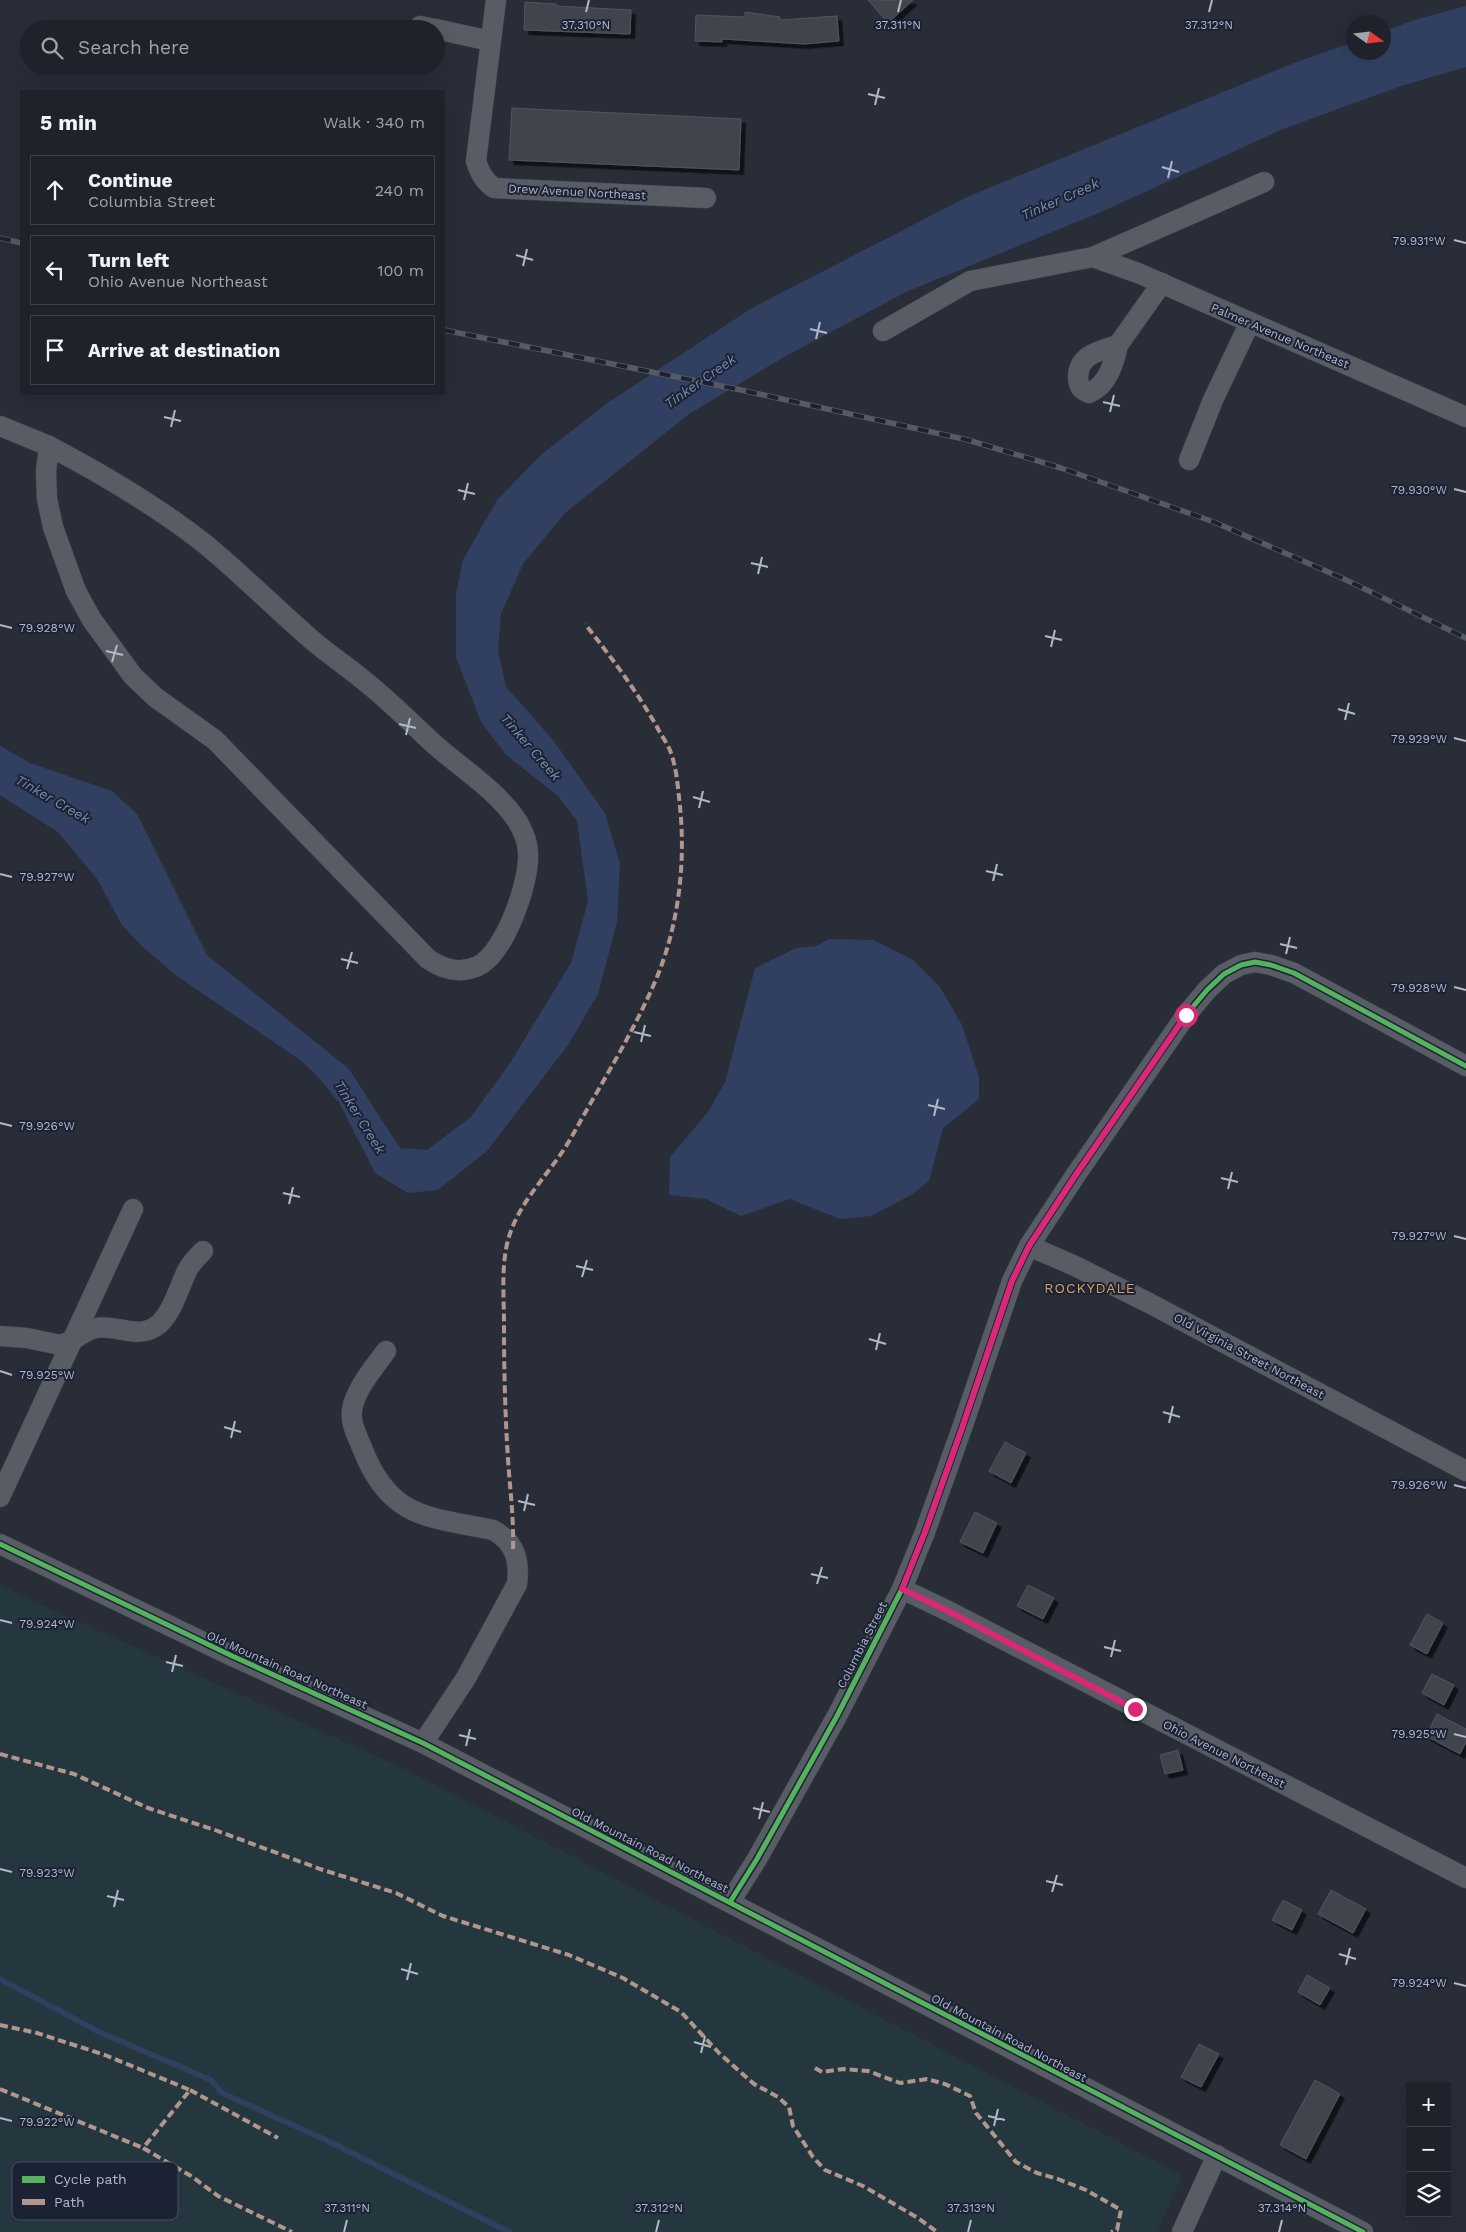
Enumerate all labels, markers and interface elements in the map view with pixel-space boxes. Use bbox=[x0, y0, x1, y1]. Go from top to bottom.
north arrow bbox=[1346, 15, 1391, 60]
text: 37.310°N bbox=[562, 18, 610, 32]
text: 37.311°N bbox=[875, 18, 921, 32]
text: 37.312°N bbox=[1185, 18, 1233, 32]
search box bbox=[20, 20, 445, 75]
icon: search bbox=[38, 34, 66, 62]
text: Search here bbox=[78, 36, 189, 59]
text: 5 min bbox=[40, 110, 97, 135]
text: Walk · 340 m bbox=[323, 113, 425, 132]
text: Continue bbox=[88, 169, 172, 192]
water label: Tinker Creek bbox=[1019, 175, 1102, 223]
icon: ahead bbox=[41, 176, 69, 204]
text: 240 m bbox=[375, 181, 424, 200]
street label: Drew Avenue Northeast bbox=[508, 181, 646, 203]
text: Columbia Street bbox=[88, 192, 215, 211]
text: 79.931°W bbox=[1392, 234, 1446, 248]
text: Turn left bbox=[88, 249, 169, 272]
icon: left bbox=[41, 256, 69, 284]
text: 100 m bbox=[377, 261, 424, 280]
text: Ohio Avenue Northeast bbox=[88, 272, 268, 291]
street label: Palmer Avenue Northeast bbox=[1209, 300, 1351, 372]
icon: arrive bbox=[41, 336, 69, 364]
text: Arrive at destination bbox=[88, 339, 280, 362]
water label: Tinker Creek bbox=[661, 350, 739, 411]
text: 79.930°W bbox=[1391, 483, 1447, 497]
text: 79.928°W bbox=[19, 621, 75, 635]
water label: Tinker Creek bbox=[498, 710, 565, 784]
text: 79.929°W bbox=[1391, 732, 1447, 746]
water label: Tinker Creek bbox=[13, 771, 93, 827]
text: 79.927°W bbox=[19, 870, 75, 884]
text: 79.928°W bbox=[1391, 981, 1447, 995]
route start bbox=[1175, 1004, 1198, 1027]
water label: Tinker Creek bbox=[331, 1077, 389, 1157]
text: 79.926°W bbox=[19, 1119, 75, 1133]
text: 79.927°W bbox=[1391, 1229, 1447, 1243]
district label: ROCKYDALE bbox=[1044, 1280, 1136, 1296]
street label: Old Virginia Street Northeast bbox=[1171, 1310, 1327, 1402]
text: 79.925°W bbox=[19, 1368, 75, 1382]
text: 79.926°W bbox=[1391, 1478, 1447, 1492]
street label: Columbia Street bbox=[834, 1599, 890, 1691]
text: 79.924°W bbox=[19, 1617, 75, 1631]
street label: Old Mountain Road Northeast bbox=[205, 1628, 369, 1712]
route end bbox=[1124, 1698, 1147, 1721]
street label: Ohio Avenue Northeast bbox=[1161, 1717, 1287, 1791]
text: 79.925°W bbox=[1391, 1727, 1447, 1741]
street label: Old Mountain Road Northeast bbox=[569, 1804, 731, 1896]
text: 79.923°W bbox=[19, 1866, 75, 1880]
text: 79.924°W bbox=[1391, 1976, 1447, 1990]
street label: Old Mountain Road Northeast bbox=[929, 1991, 1089, 2085]
map controls bbox=[1406, 2082, 1451, 2217]
button: + bbox=[1406, 2082, 1451, 2127]
text: 79.922°W bbox=[19, 2115, 75, 2129]
button: − bbox=[1406, 2127, 1451, 2172]
legend bbox=[12, 2162, 178, 2220]
text: Cycle path bbox=[54, 2171, 127, 2187]
button: layers bbox=[1406, 2172, 1451, 2217]
text: Path bbox=[54, 2194, 85, 2210]
text: 37.311°N bbox=[324, 2201, 370, 2215]
text: 37.312°N bbox=[635, 2201, 683, 2215]
text: 37.313°N bbox=[947, 2201, 995, 2215]
text: 37.314°N bbox=[1258, 2201, 1306, 2215]

